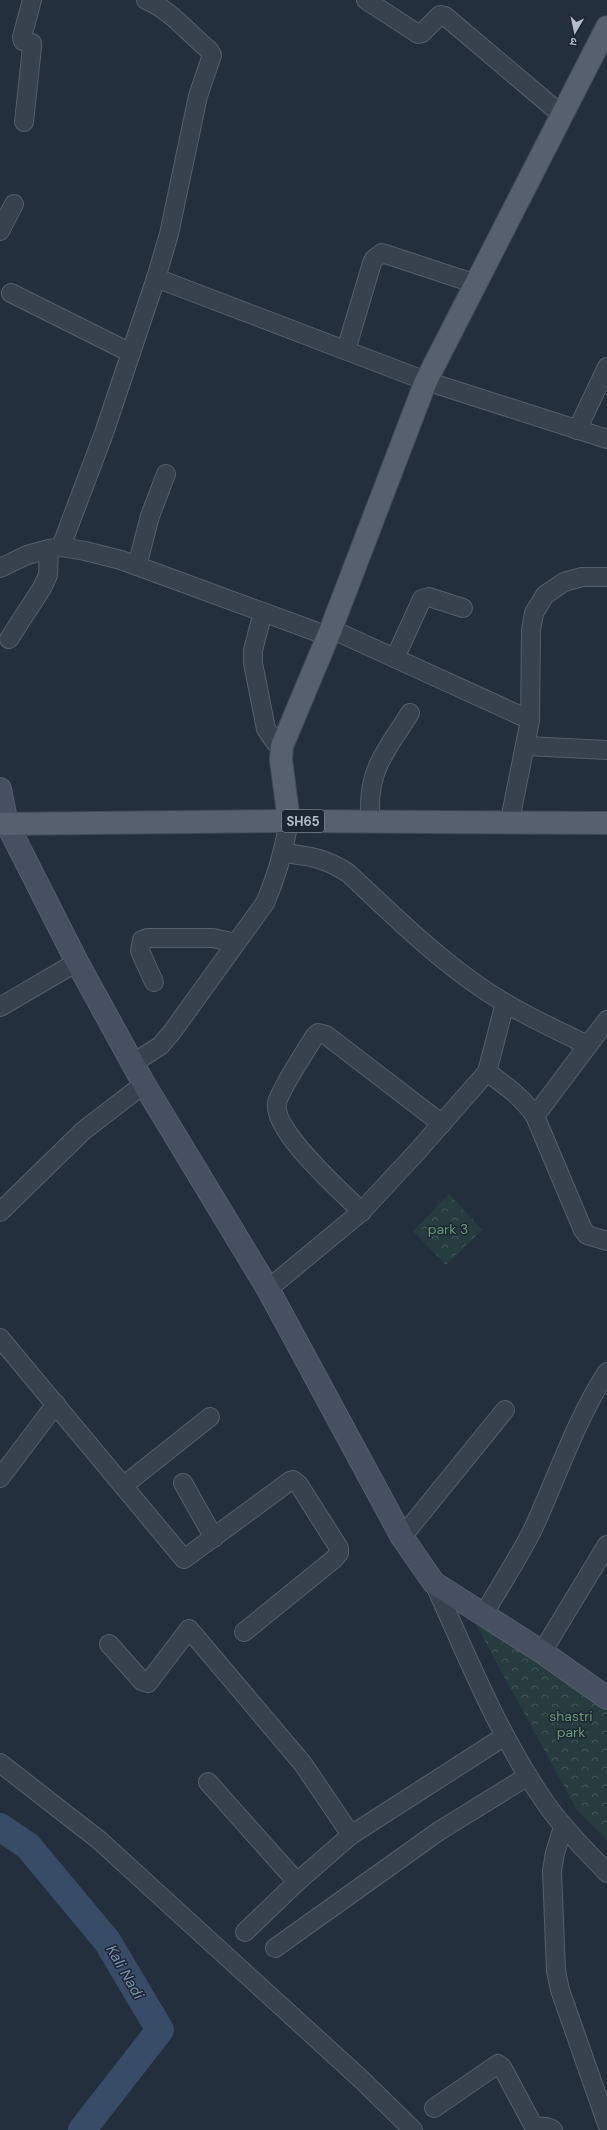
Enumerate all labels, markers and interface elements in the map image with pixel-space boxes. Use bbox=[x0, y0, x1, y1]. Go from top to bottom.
north arrow bbox=[555, 12, 595, 52]
text: उ bbox=[569, 34, 578, 49]
road number: SH65 bbox=[282, 810, 324, 832]
park label: park 3 bbox=[428, 1220, 468, 1238]
park label: shastri park bbox=[549, 1707, 593, 1741]
water label: Kali Nadi bbox=[101, 1941, 149, 2003]

